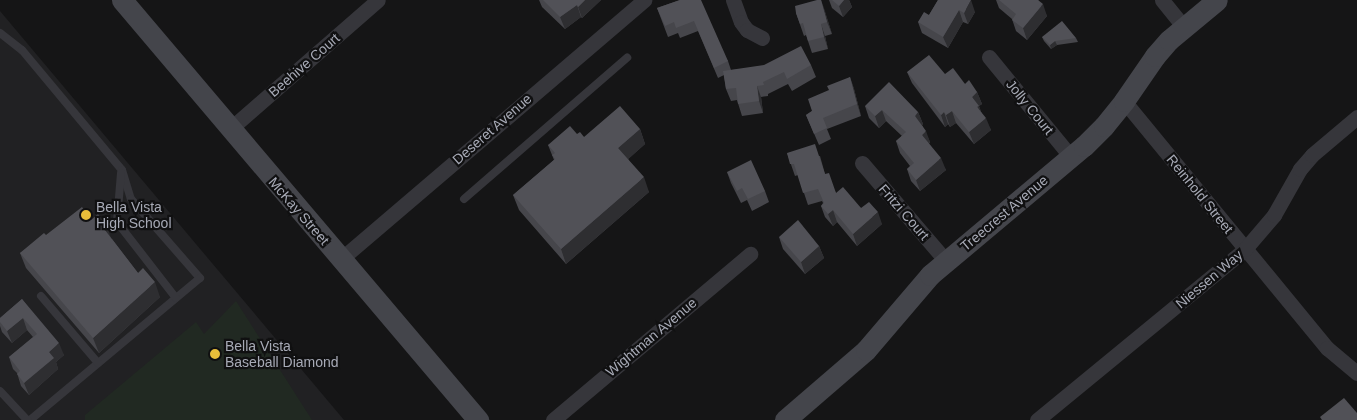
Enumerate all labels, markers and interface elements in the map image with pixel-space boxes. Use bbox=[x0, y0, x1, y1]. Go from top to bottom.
street label: Beehive Court bbox=[265, 30, 343, 100]
street label: Jolly Court bbox=[1003, 76, 1057, 138]
street label: Deseret Avenue bbox=[449, 90, 535, 168]
street label: Reinhold Street bbox=[1163, 151, 1237, 237]
street label: Treecrest Avenue bbox=[957, 171, 1051, 255]
street label: McKay Street bbox=[265, 174, 333, 248]
street label: Fritzi Court bbox=[875, 181, 933, 243]
place label: Bella Vista High School bbox=[96, 199, 171, 232]
marker: Bella Vista High School bbox=[80, 209, 92, 221]
street label: Niessen Way bbox=[1172, 246, 1246, 312]
street label: Wightman Avenue bbox=[602, 294, 700, 380]
place label: Bella Vista Baseball Diamond bbox=[225, 338, 339, 371]
marker: Bella Vista Baseball Diamond bbox=[209, 348, 221, 360]

